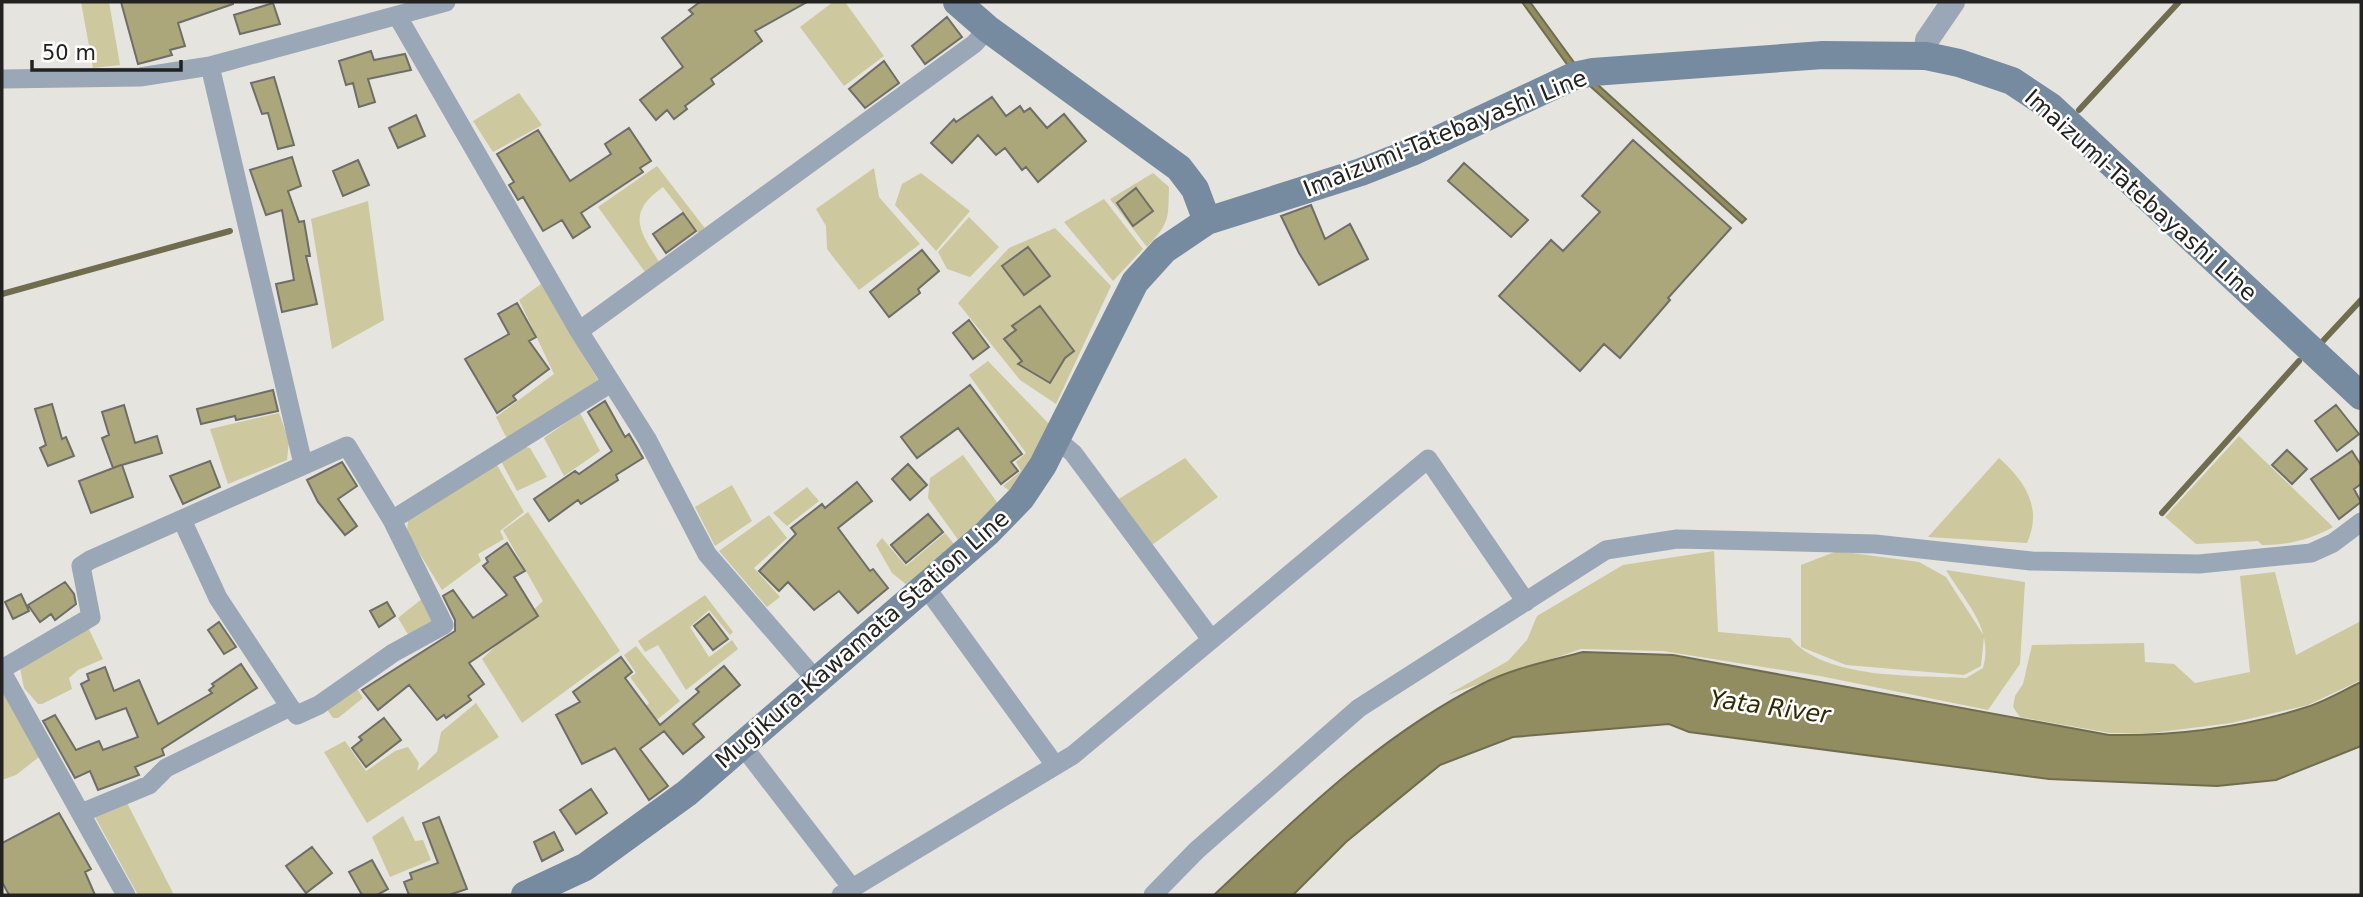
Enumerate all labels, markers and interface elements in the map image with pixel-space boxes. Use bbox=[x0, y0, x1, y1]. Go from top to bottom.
scale bar bbox=[32, 28, 180, 72]
text: 50 m bbox=[42, 41, 96, 65]
street label: Imaizumi-Tatebayashi Line bbox=[1299, 64, 1591, 202]
street label: Imaizumi-Tatebayashi Line bbox=[2020, 84, 2262, 306]
street label: Mugikura-Kawamata Station Line bbox=[710, 505, 1014, 773]
water label: Yata River bbox=[1708, 685, 1834, 730]

